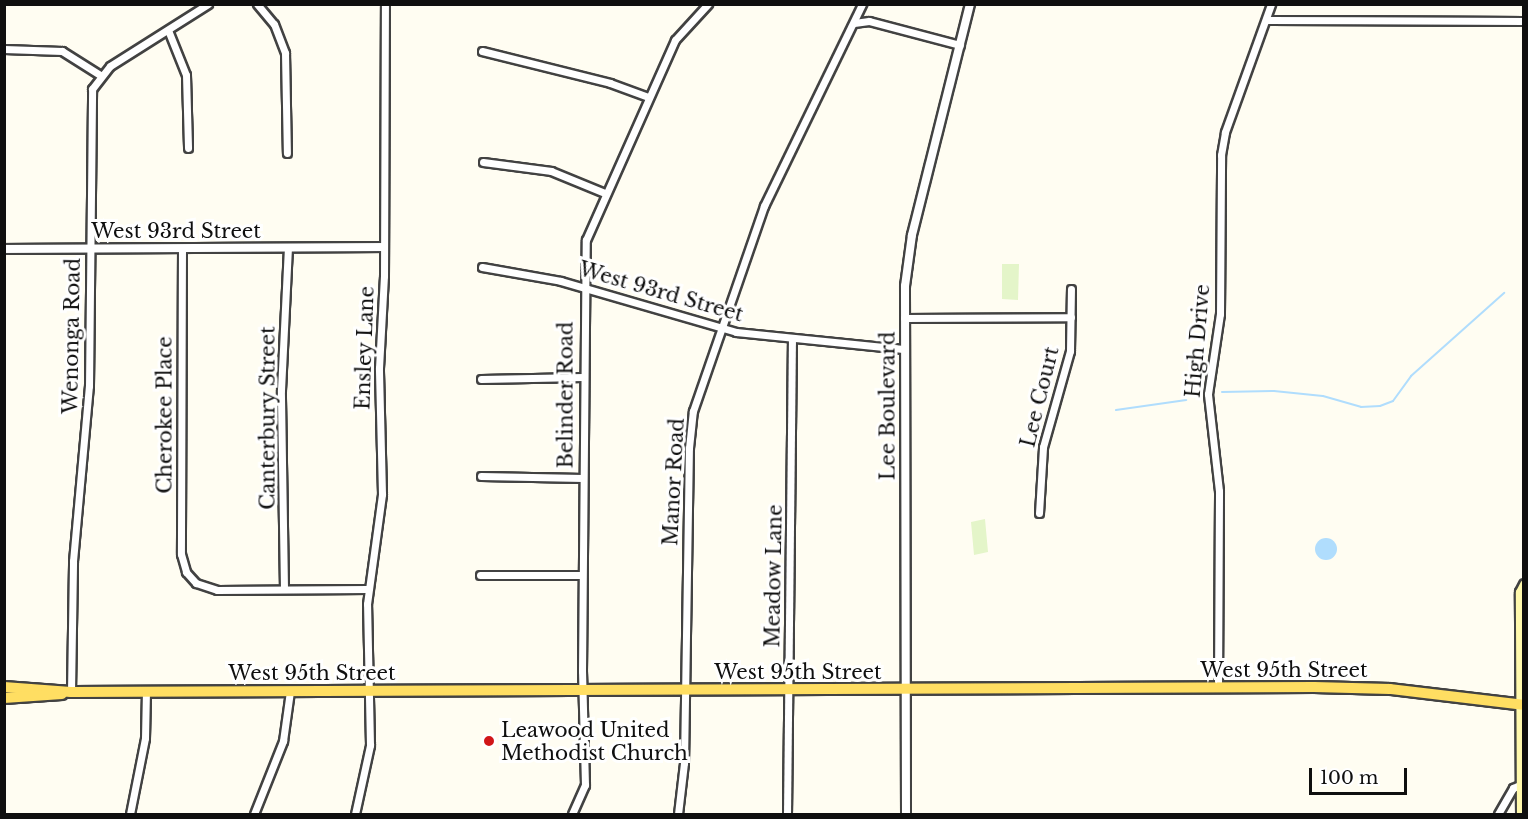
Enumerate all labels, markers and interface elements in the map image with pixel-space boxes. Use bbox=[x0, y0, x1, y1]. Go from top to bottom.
street label: West 93rd Street bbox=[91, 219, 261, 243]
street label: West 93rd Street bbox=[576, 257, 746, 327]
street label: Wenonga Road bbox=[59, 258, 85, 414]
street label: High Drive bbox=[1181, 283, 1215, 399]
street label: Ensley Lane bbox=[351, 285, 379, 411]
street label: Belinder Road bbox=[554, 321, 578, 469]
street label: Canterbury Street bbox=[256, 326, 280, 510]
street label: Lee Boulevard bbox=[876, 332, 900, 480]
street label: Cherokee Place bbox=[153, 336, 177, 494]
street label: Lee Court bbox=[1016, 344, 1064, 450]
street label: Manor Road bbox=[659, 417, 689, 547]
street label: Meadow Lane bbox=[761, 504, 787, 648]
street label: West 95th Street bbox=[1200, 658, 1368, 682]
street label: West 95th Street bbox=[714, 660, 882, 684]
street label: West 95th Street bbox=[228, 661, 396, 685]
place label: Leawood United Methodist Church bbox=[501, 718, 688, 765]
marker: Leawood United Methodist Church bbox=[482, 734, 496, 748]
scale bar bbox=[1312, 756, 1410, 794]
text: 100 m bbox=[1320, 767, 1378, 789]

